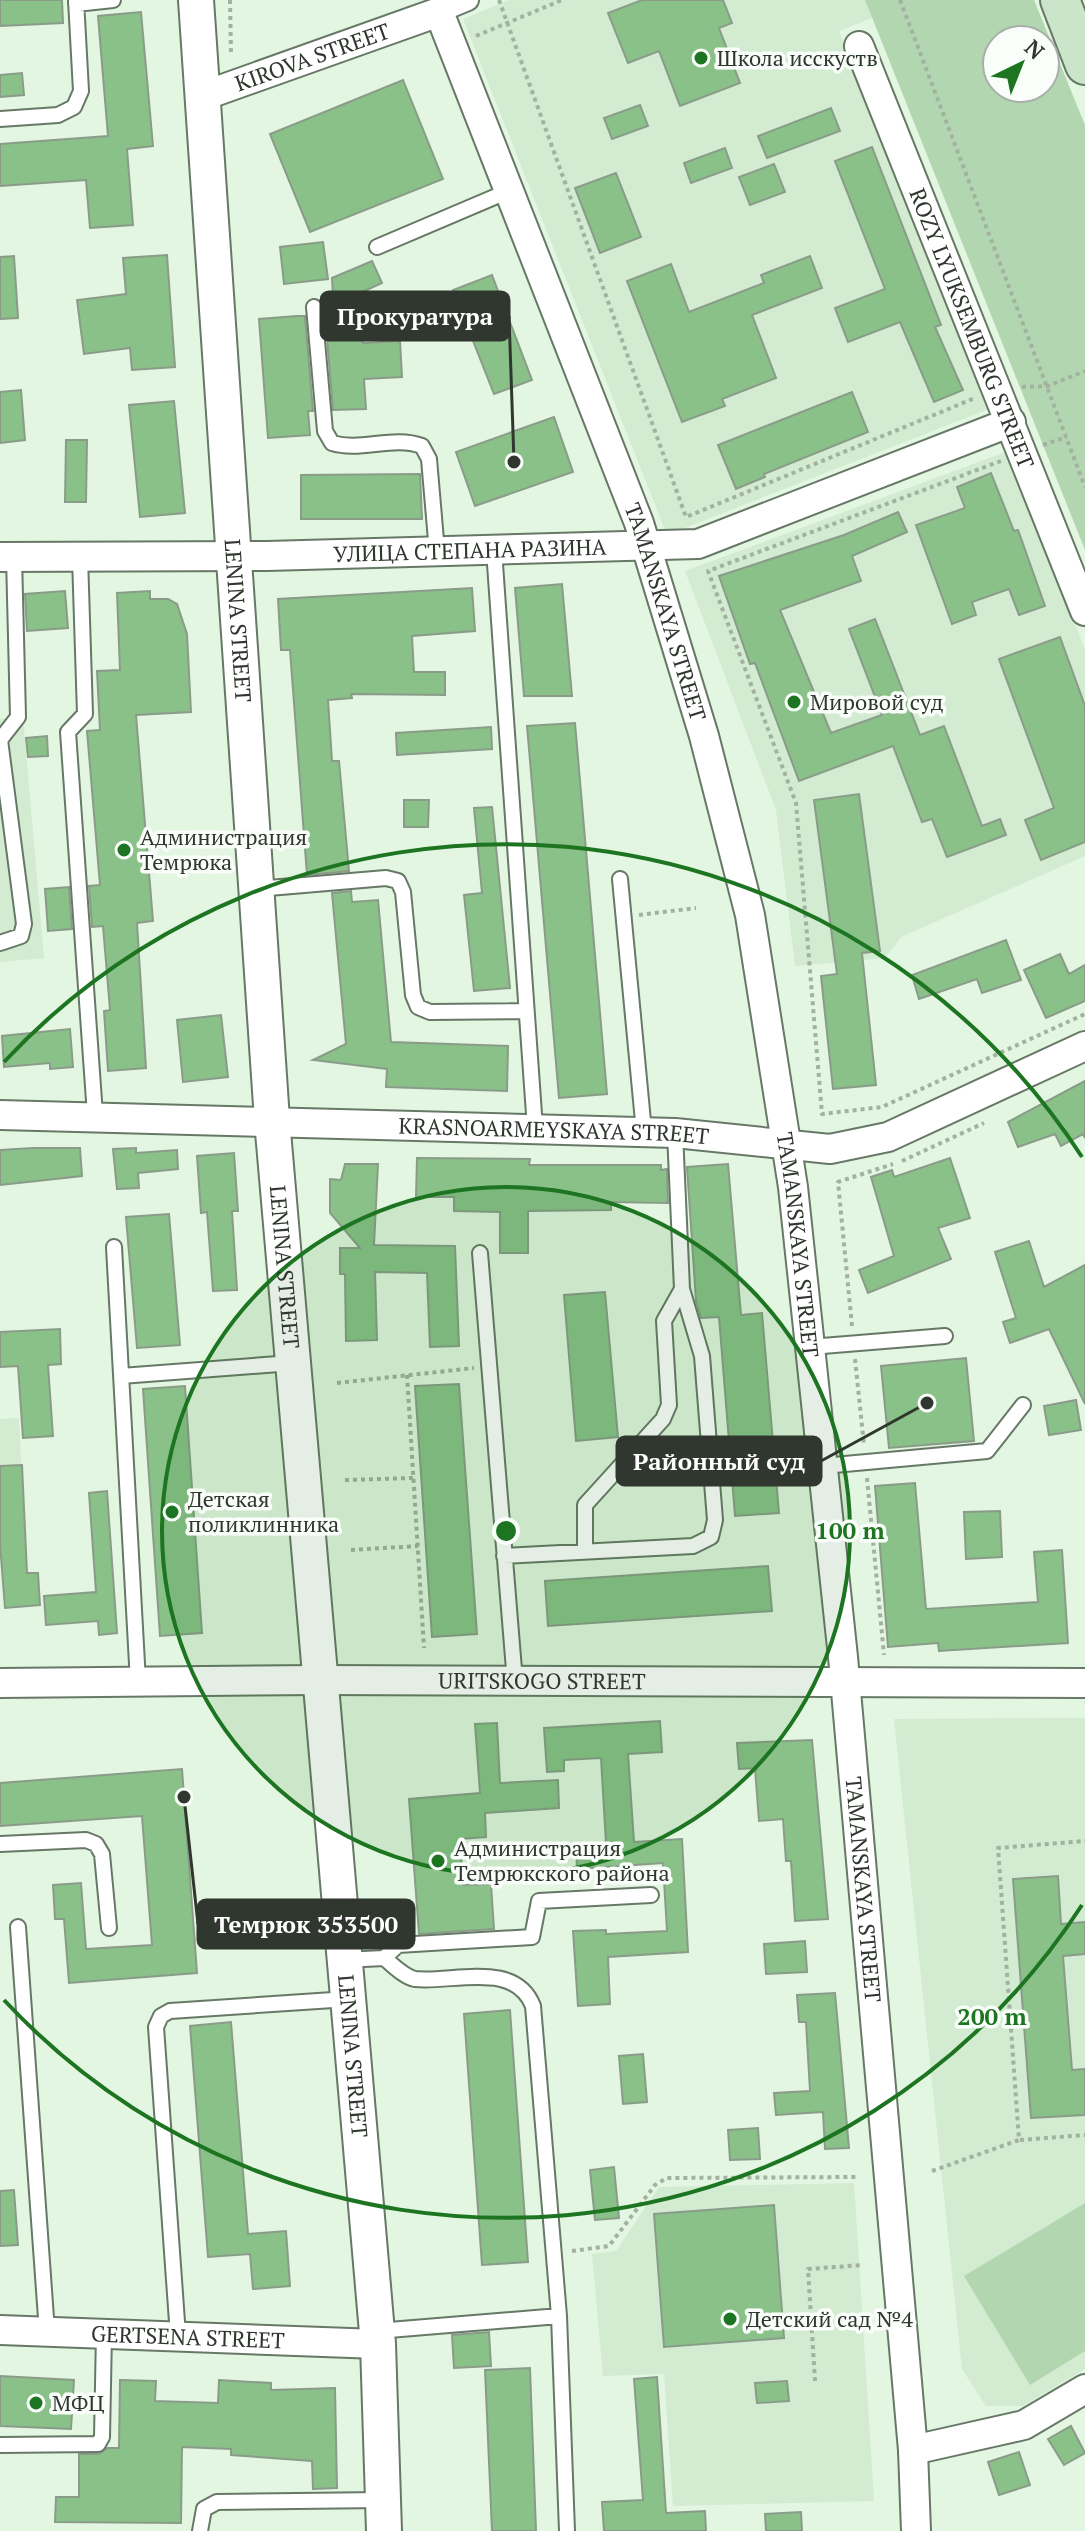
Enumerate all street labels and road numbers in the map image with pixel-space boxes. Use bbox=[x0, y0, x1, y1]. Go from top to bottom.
street label: KIROVA STREET bbox=[231, 16, 394, 97]
street label: ROZY LYUKSEMBURG STREET bbox=[903, 184, 1042, 473]
street label: TAMANSKAYA STREET bbox=[618, 498, 714, 724]
street label: УЛИЦА СТЕПАНА РАЗИНА bbox=[333, 532, 608, 568]
street label: LENINA STREET bbox=[219, 538, 259, 703]
street label: KRASNOARMEYSKAYA STREET bbox=[398, 1111, 711, 1150]
street label: TAMANSKAYA STREET bbox=[771, 1130, 826, 1359]
street label: LENINA STREET bbox=[264, 1184, 307, 1350]
street label: URITSKOGO STREET bbox=[438, 1665, 646, 1695]
street label: TAMANSKAYA STREET bbox=[840, 1775, 888, 2004]
street label: LENINA STREET bbox=[332, 1973, 375, 2139]
street label: GERTSENA STREET bbox=[90, 2318, 286, 2355]

